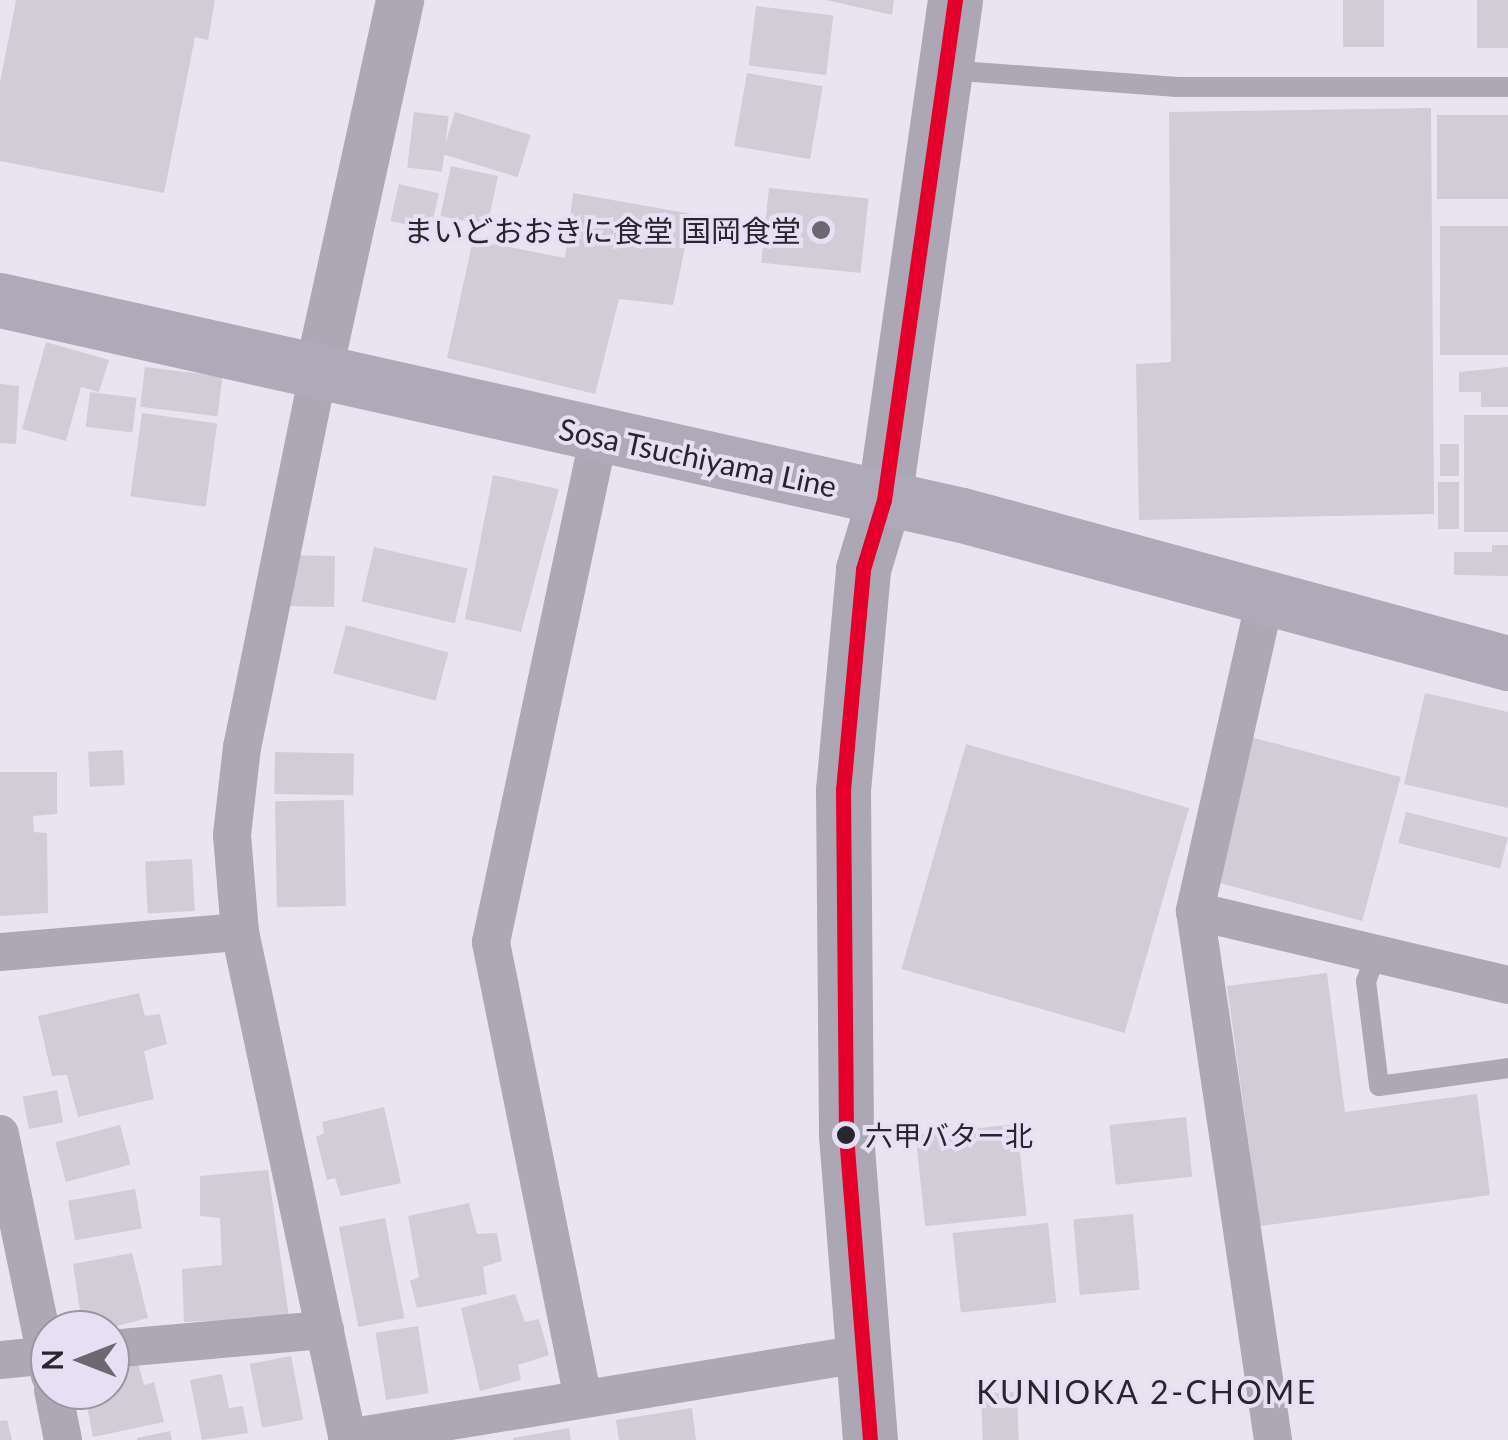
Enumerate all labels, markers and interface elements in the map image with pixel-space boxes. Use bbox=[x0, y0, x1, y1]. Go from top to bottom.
place label: まいどおおきに食堂 国岡食堂 bbox=[403, 212, 801, 248]
marker: まいどおおきに食堂 国岡食堂 bbox=[810, 219, 832, 241]
street label: Sosa Tsuchiyama Line bbox=[556, 410, 840, 504]
place label: 六甲バター北 bbox=[865, 1118, 1033, 1152]
marker: 六甲バター北 bbox=[836, 1125, 856, 1145]
north arrow bbox=[30, 1310, 130, 1410]
text: N bbox=[35, 1349, 69, 1371]
district label: KUNIOKA 2-CHOME bbox=[976, 1373, 1318, 1411]

